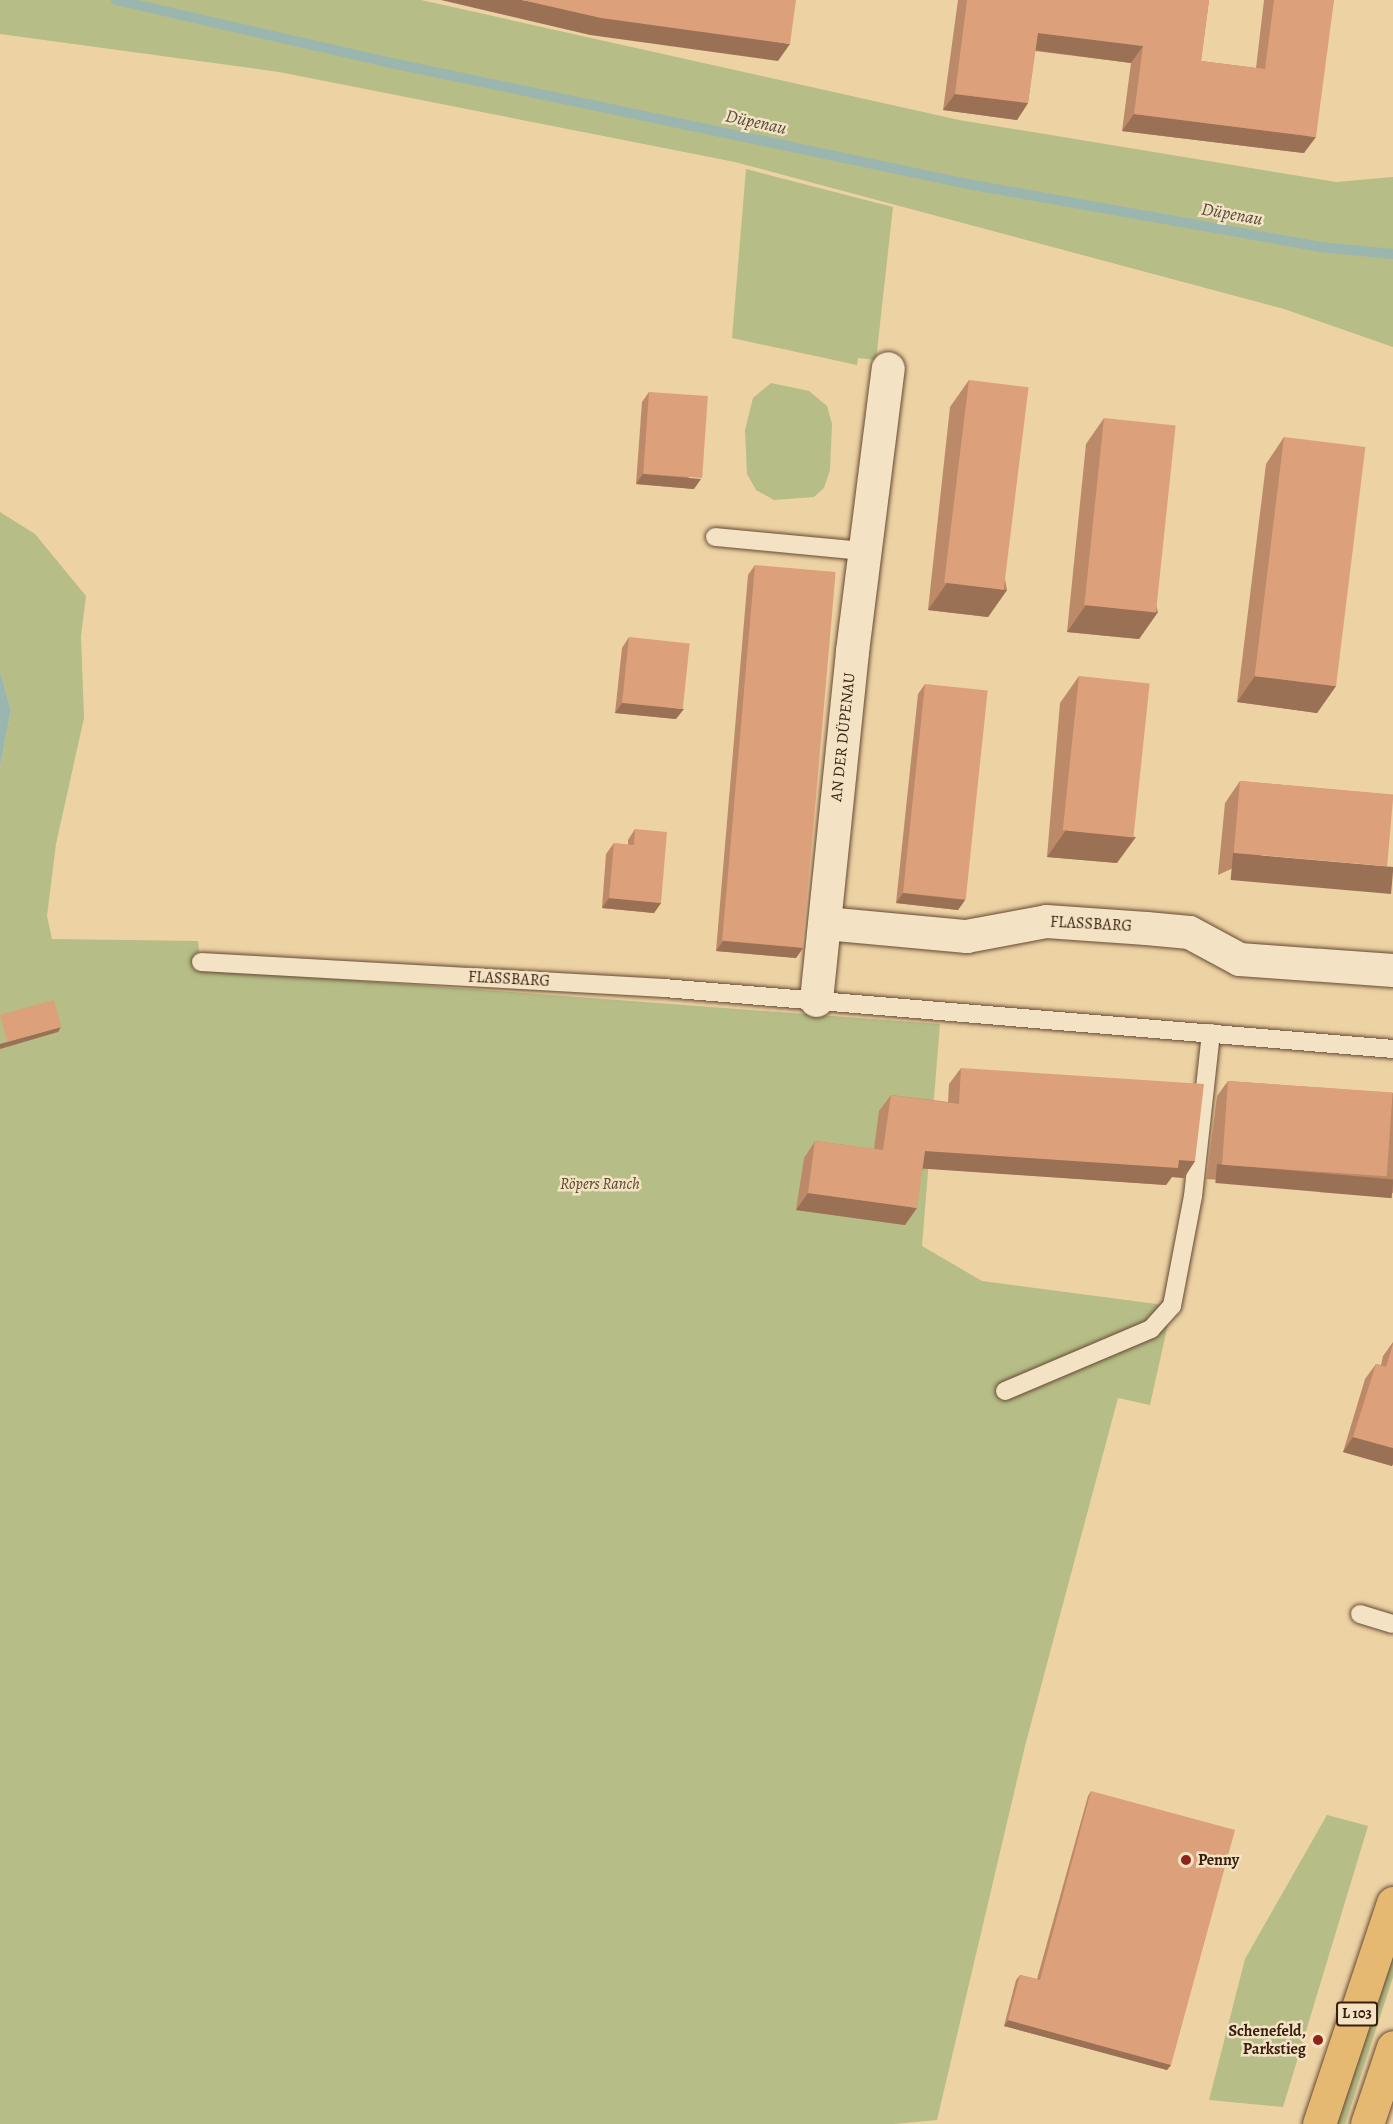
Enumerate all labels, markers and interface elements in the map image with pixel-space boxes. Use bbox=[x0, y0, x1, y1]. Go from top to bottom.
water label: Düpenau bbox=[724, 105, 788, 139]
water label: Düpenau bbox=[1200, 198, 1264, 230]
street label: AN DER DÜPENAU bbox=[827, 672, 859, 802]
street label: FLASSBARG bbox=[1049, 912, 1133, 936]
street label: FLASSBARG bbox=[467, 967, 551, 991]
park label: Röpers Ranch bbox=[560, 1174, 640, 1194]
place label: Penny bbox=[1198, 1850, 1239, 1870]
marker: Penny bbox=[1179, 1853, 1193, 1867]
road number: L 103 bbox=[1336, 2002, 1378, 2026]
place label: Schenefeld, Parkstieg bbox=[1229, 2021, 1306, 2059]
marker: Schenefeld, Parkstieg bbox=[1311, 2033, 1325, 2047]

